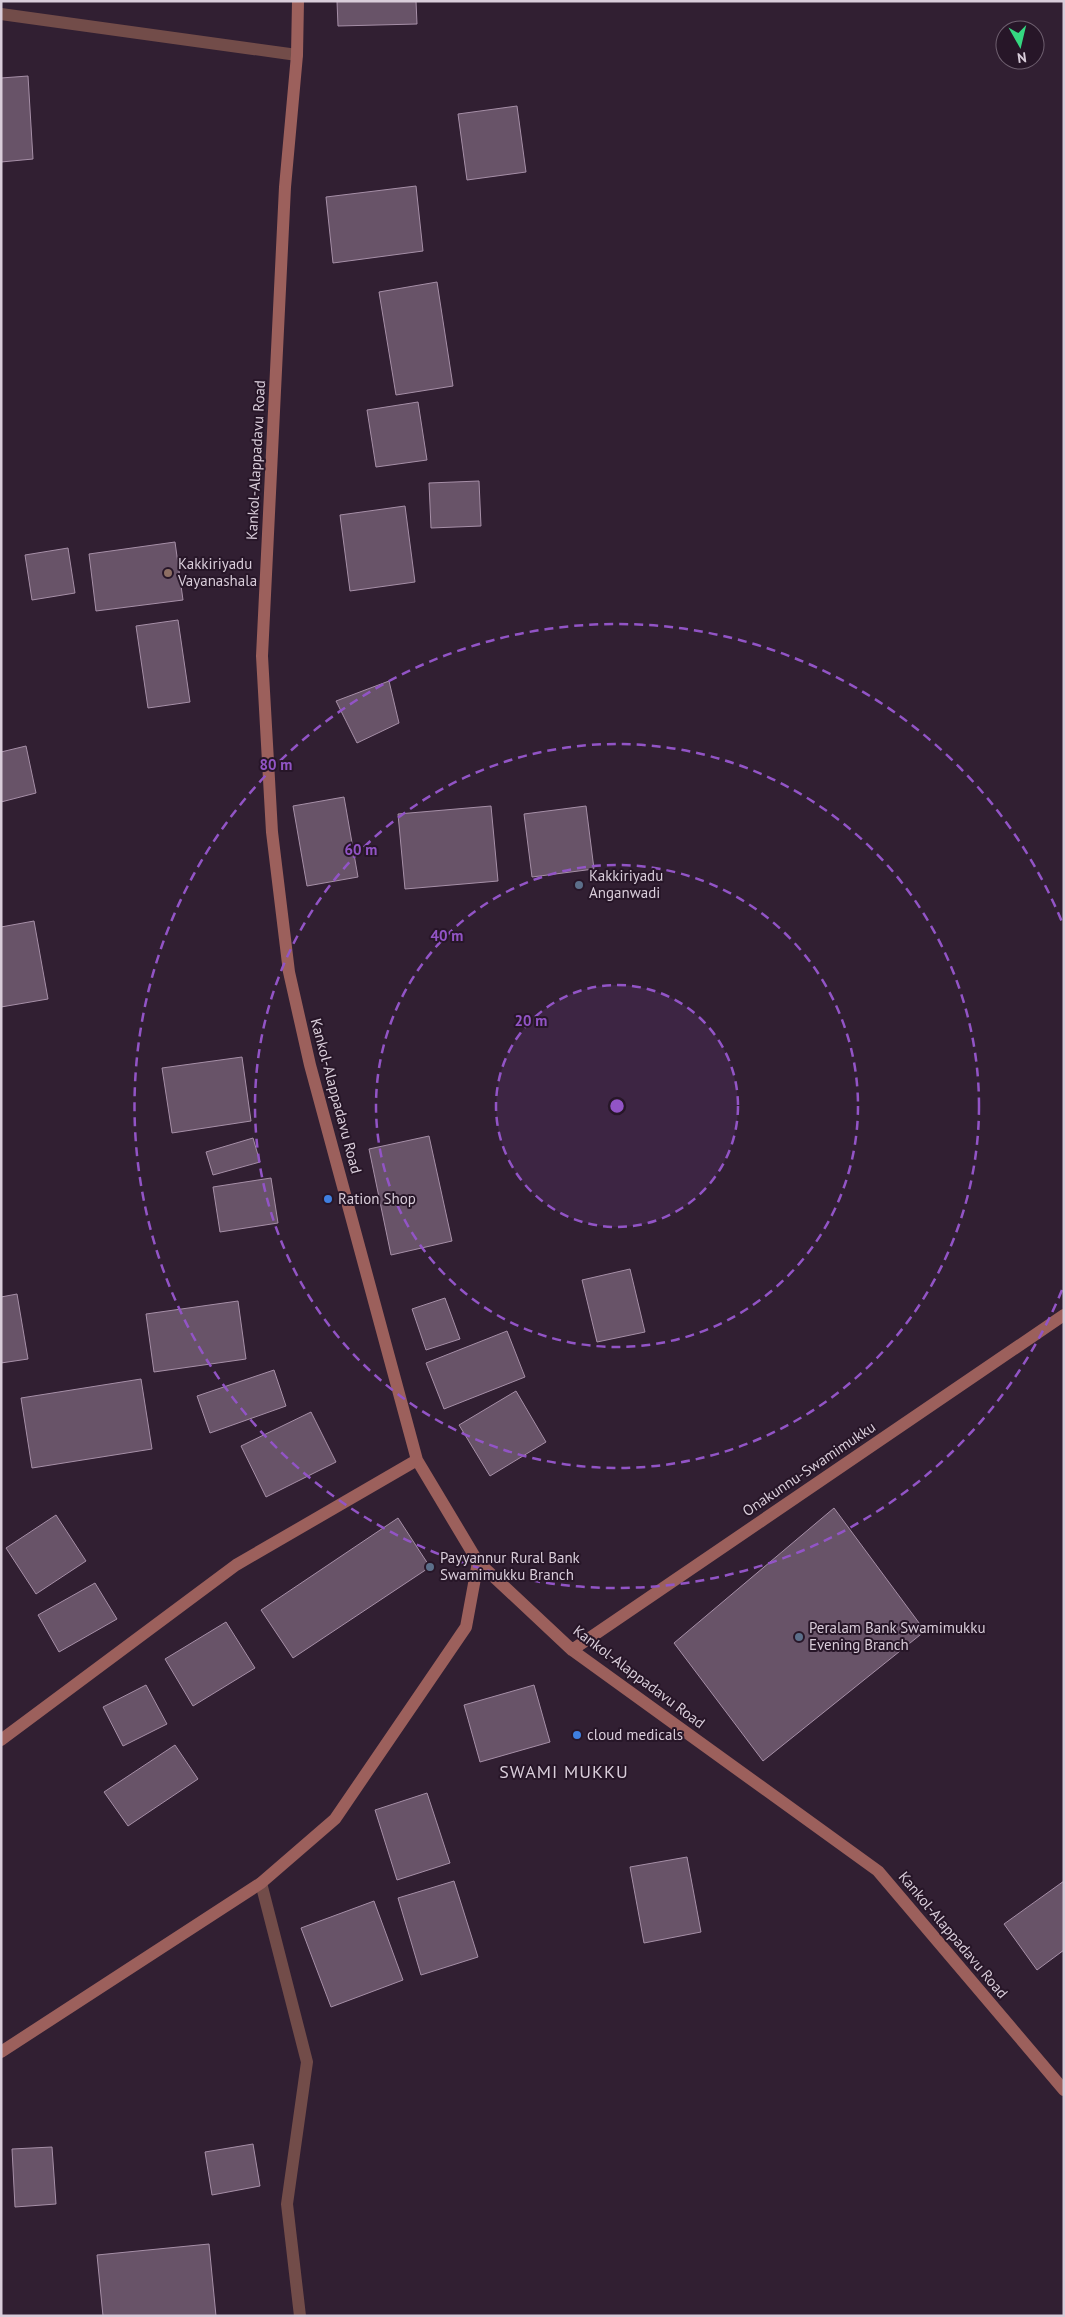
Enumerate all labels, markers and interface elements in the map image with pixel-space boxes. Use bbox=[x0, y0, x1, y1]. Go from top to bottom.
north arrow bbox=[995, 20, 1045, 70]
text: N bbox=[1016, 48, 1028, 67]
street label: Kankol-Alappadavu Road bbox=[242, 380, 269, 540]
place label: Kakkiriyadu Vayanashala bbox=[177, 554, 257, 590]
marker: Kakkiriyadu Vayanashala bbox=[162, 567, 174, 579]
text: 80 m bbox=[260, 755, 292, 774]
text: 60 m bbox=[345, 840, 377, 859]
place label: Kakkiriyadu Anganwadi bbox=[589, 866, 663, 902]
marker: Kakkiriyadu Anganwadi bbox=[573, 879, 585, 891]
text: 40 m bbox=[431, 926, 463, 945]
text: 20 m bbox=[515, 1011, 547, 1030]
street label: Kankol-Alappadavu Road bbox=[307, 1016, 366, 1176]
centre of rings bbox=[608, 1097, 626, 1115]
place label: Ration Shop bbox=[338, 1189, 416, 1208]
marker: Ration Shop bbox=[322, 1193, 334, 1205]
street label: Onakunnu-Swamimukku bbox=[739, 1417, 879, 1520]
place label: Payyannur Rural Bank Swamimukku Branch bbox=[440, 1548, 581, 1584]
marker: Payyannur Rural Bank Swamimukku Branch bbox=[424, 1561, 436, 1573]
place label: Peralam Bank Swamimukku Evening Branch bbox=[809, 1618, 986, 1654]
street label: Kankol-Alappadavu Road bbox=[570, 1621, 709, 1732]
marker: Peralam Bank Swamimukku Evening Branch bbox=[793, 1631, 805, 1643]
place label: cloud medicals bbox=[587, 1725, 683, 1744]
marker: cloud medicals bbox=[571, 1729, 583, 1741]
district label: SWAMI MUKKU bbox=[499, 1760, 629, 1783]
street label: Kankol-Alappadavu Road bbox=[895, 1867, 1012, 2002]

